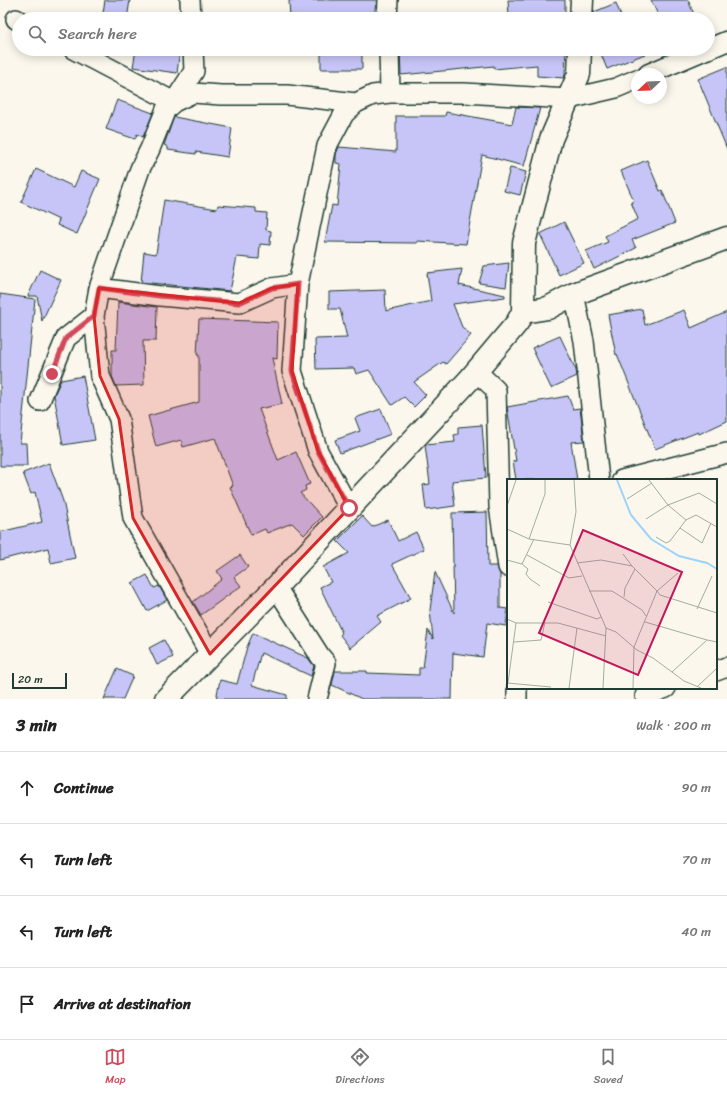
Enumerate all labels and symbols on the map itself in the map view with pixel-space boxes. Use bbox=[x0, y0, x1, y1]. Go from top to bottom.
north arrow bbox=[631, 68, 667, 104]
route end bbox=[43, 365, 61, 383]
inset map bbox=[507, 479, 717, 689]
route start bbox=[340, 499, 358, 517]
scale bar bbox=[12, 671, 67, 690]

